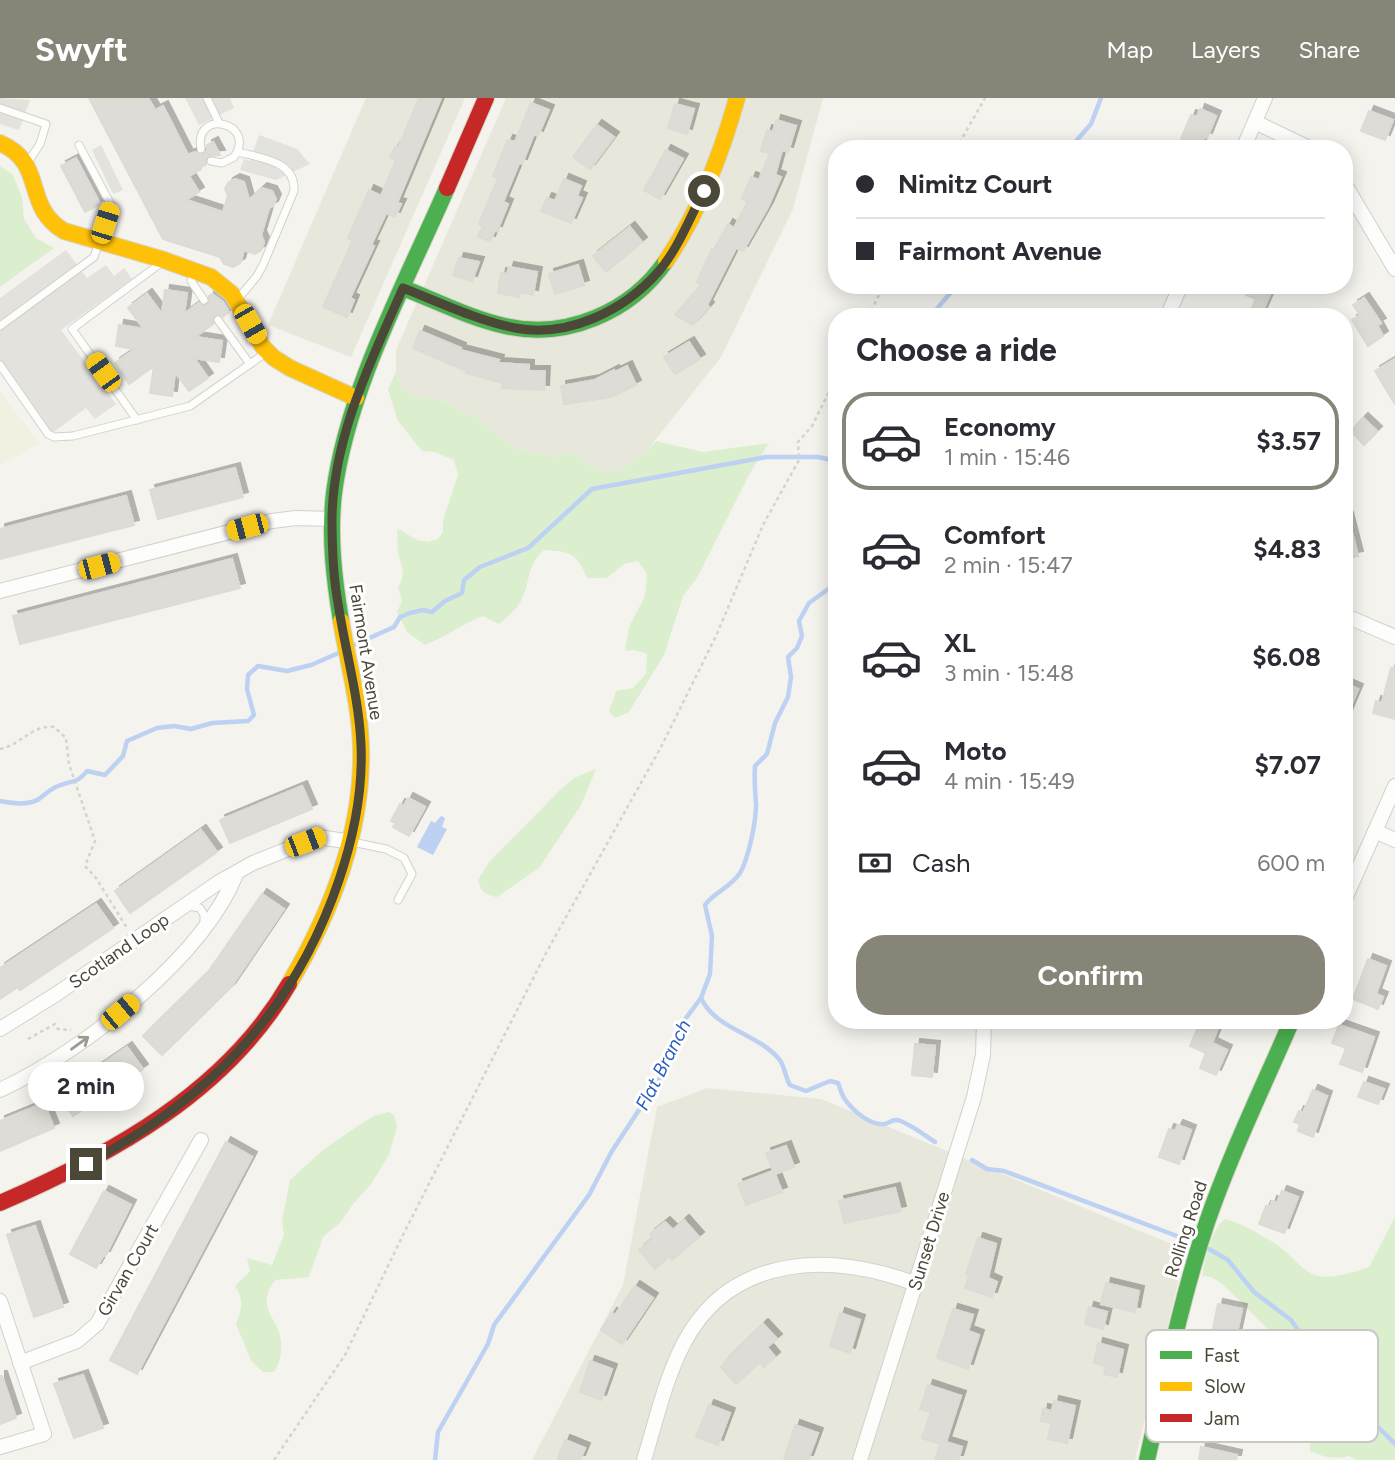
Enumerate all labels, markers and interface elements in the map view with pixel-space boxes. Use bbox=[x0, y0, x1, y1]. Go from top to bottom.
text: Swyft bbox=[35, 30, 128, 69]
text: Map bbox=[1106, 35, 1153, 64]
text: Layers bbox=[1191, 35, 1260, 64]
text: Share bbox=[1298, 35, 1360, 64]
text: Nimitz Court bbox=[898, 168, 1052, 200]
route start bbox=[688, 175, 720, 207]
car bbox=[89, 200, 122, 246]
text: Fairmont Avenue bbox=[898, 235, 1102, 267]
car bbox=[231, 301, 270, 347]
text: Choose a ride bbox=[856, 331, 1057, 369]
car bbox=[83, 349, 124, 395]
icon: car bbox=[860, 410, 923, 473]
text: Economy bbox=[944, 411, 1056, 443]
text: $3.57 bbox=[1256, 425, 1321, 457]
text: 1 min · 15:46 bbox=[944, 443, 1070, 471]
car bbox=[224, 511, 271, 543]
icon: car bbox=[860, 518, 923, 581]
text: Comfort bbox=[944, 519, 1046, 551]
text: $4.83 bbox=[1253, 533, 1321, 565]
car bbox=[76, 550, 123, 582]
text: 2 min · 15:47 bbox=[944, 551, 1073, 579]
street label: Fairmont Avenue bbox=[344, 583, 388, 722]
icon: car bbox=[860, 626, 923, 689]
text: XL bbox=[944, 627, 976, 659]
text: $6.08 bbox=[1252, 641, 1321, 673]
text: 3 min · 15:48 bbox=[944, 659, 1074, 687]
icon: car bbox=[860, 734, 923, 797]
text: Moto bbox=[944, 735, 1007, 767]
text: $7.07 bbox=[1254, 749, 1321, 781]
text: 4 min · 15:49 bbox=[944, 767, 1075, 795]
car bbox=[282, 825, 329, 859]
icon: cash bbox=[856, 844, 894, 882]
text: Cash bbox=[912, 847, 971, 879]
text: 600 m bbox=[1257, 849, 1325, 877]
street label: Scotland Loop bbox=[65, 908, 173, 994]
button: Confirm bbox=[856, 935, 1325, 1015]
car bbox=[98, 990, 143, 1034]
water label: Flat Branch bbox=[630, 1016, 696, 1114]
one-way arrow bbox=[70, 1036, 89, 1051]
callout: 2 min bbox=[28, 1062, 144, 1112]
text: 2 min bbox=[57, 1072, 115, 1100]
route end bbox=[70, 1148, 102, 1180]
street label: Rolling Road bbox=[1160, 1178, 1212, 1280]
street label: Sunset Drive bbox=[904, 1189, 955, 1293]
street label: Girvan Court bbox=[93, 1220, 163, 1320]
legend bbox=[1146, 1330, 1378, 1442]
text: Fast bbox=[1204, 1344, 1240, 1367]
text: Slow bbox=[1204, 1375, 1246, 1398]
text: Jam bbox=[1204, 1407, 1240, 1430]

